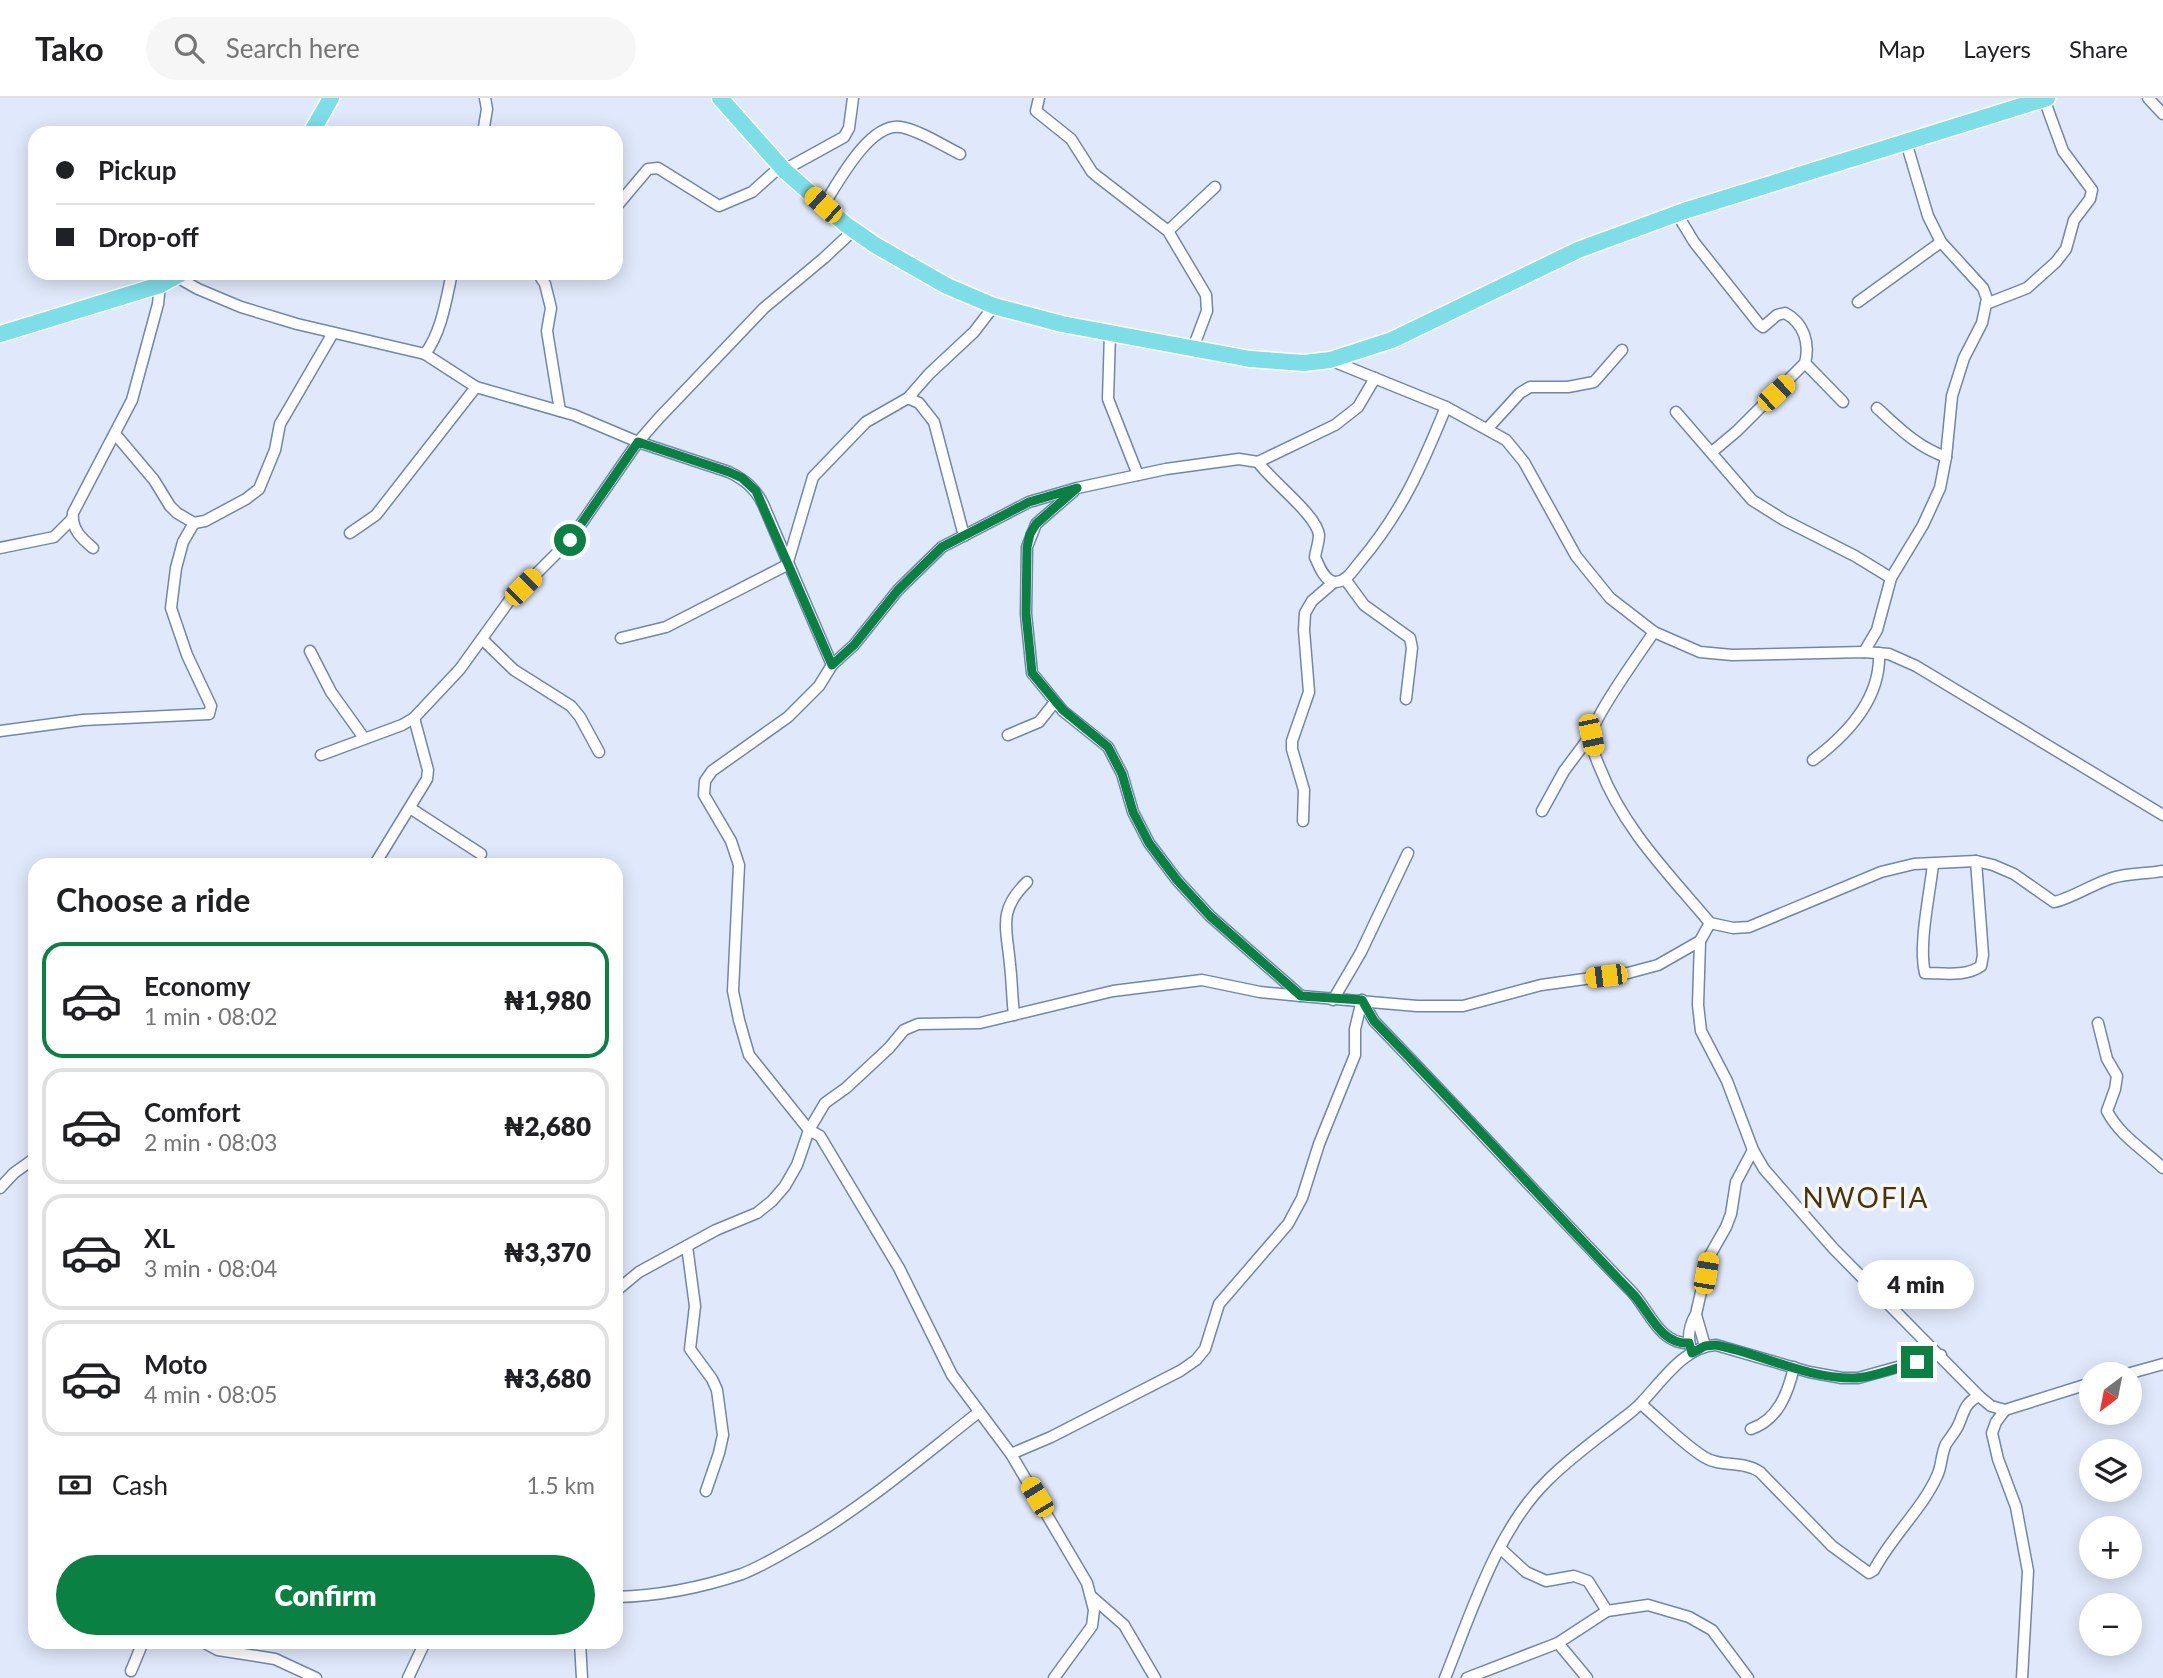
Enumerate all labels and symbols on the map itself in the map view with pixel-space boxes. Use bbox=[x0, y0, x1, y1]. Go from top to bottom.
car bbox=[801, 183, 846, 227]
car bbox=[1754, 371, 1799, 415]
route start bbox=[554, 524, 586, 556]
car bbox=[501, 565, 546, 609]
car bbox=[1577, 712, 1606, 758]
car bbox=[1584, 963, 1629, 989]
district label: NWOFIA bbox=[1802, 1180, 1930, 1214]
car bbox=[1693, 1250, 1720, 1296]
callout: 4 min bbox=[1859, 1260, 1975, 1310]
route end bbox=[1901, 1346, 1933, 1378]
north arrow bbox=[2079, 1362, 2142, 1424]
car bbox=[1018, 1474, 1057, 1520]

